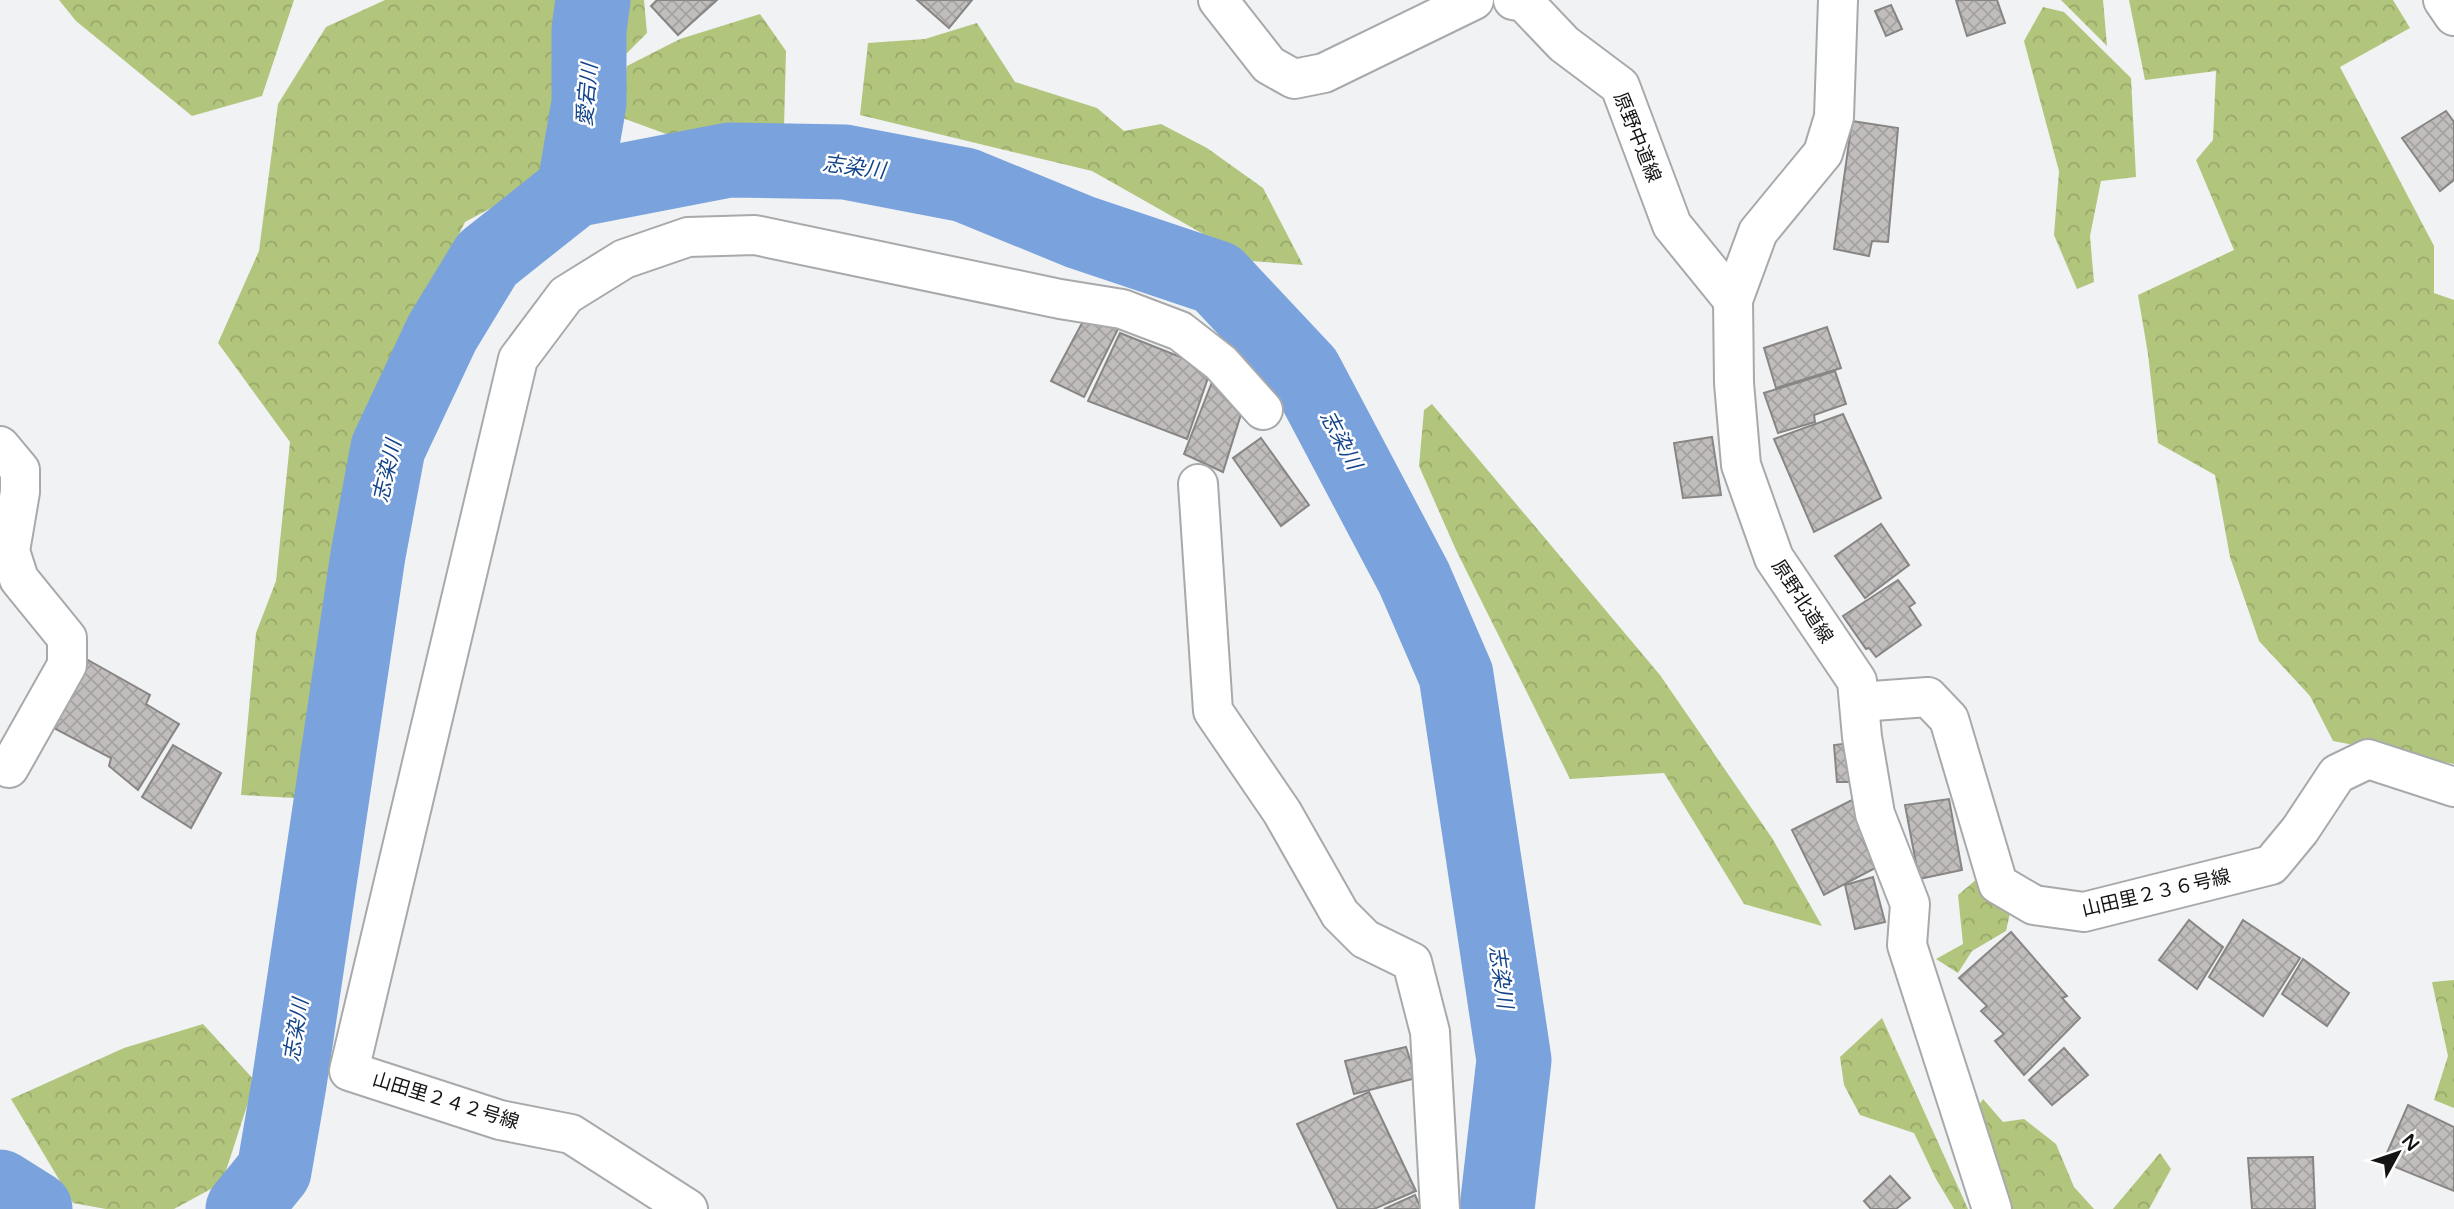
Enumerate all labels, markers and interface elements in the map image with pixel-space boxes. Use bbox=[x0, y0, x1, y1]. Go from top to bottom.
water label: 愛宕川 bbox=[572, 61, 603, 128]
street label: 原野中道線 bbox=[1609, 89, 1665, 186]
water label: 志染川 bbox=[821, 151, 889, 184]
water label: 志染川 bbox=[1315, 407, 1367, 476]
water label: 志染川 bbox=[368, 436, 407, 505]
street label: 原野北道線 bbox=[1767, 556, 1837, 647]
street label: 山田里２３６号線 bbox=[2080, 865, 2233, 921]
water label: 志染川 bbox=[1484, 944, 1518, 1012]
water label: 志染川 bbox=[279, 995, 314, 1063]
street label: 山田里２４２号線 bbox=[370, 1068, 522, 1134]
north arrow bbox=[2363, 1118, 2433, 1188]
text: N bbox=[2397, 1130, 2424, 1156]

